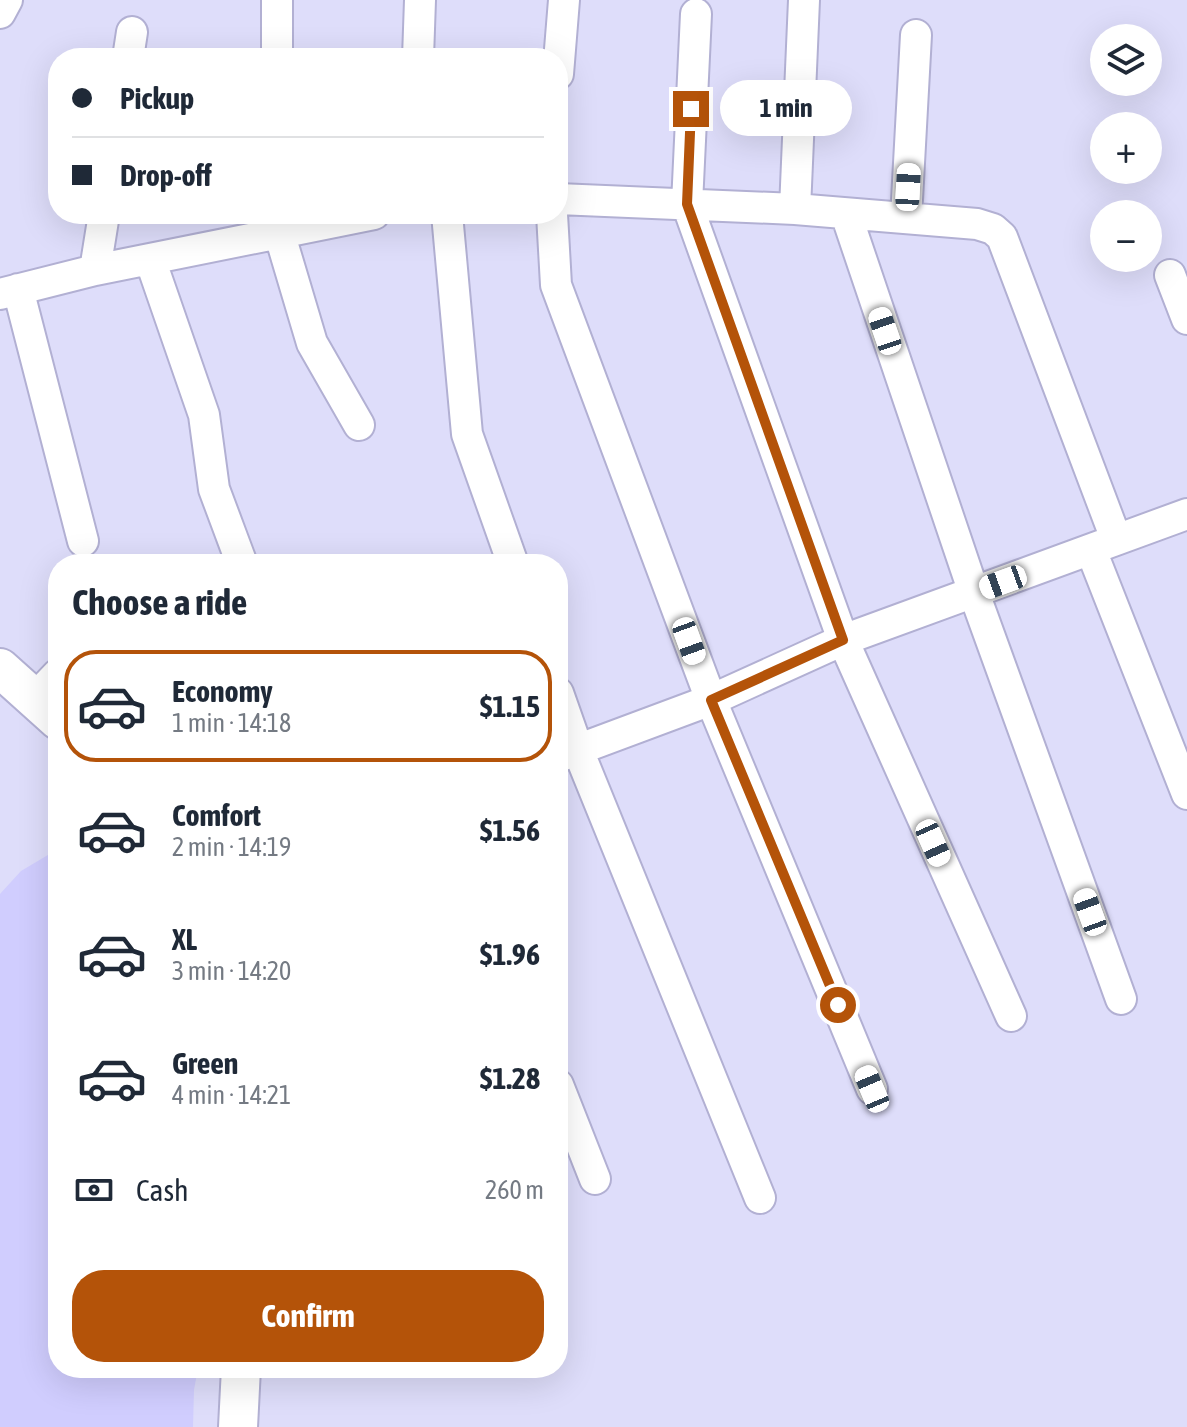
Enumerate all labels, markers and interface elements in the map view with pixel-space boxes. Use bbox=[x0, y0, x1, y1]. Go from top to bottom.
map controls bbox=[1090, 24, 1162, 272]
button: layers bbox=[1090, 24, 1162, 96]
text: Pickup bbox=[120, 81, 194, 115]
callout: 1 min bbox=[719, 81, 851, 137]
route end bbox=[673, 91, 709, 127]
text: 1 min bbox=[759, 93, 813, 123]
button: + bbox=[1090, 112, 1162, 184]
text: Drop-off bbox=[120, 158, 212, 192]
car bbox=[895, 162, 921, 212]
button: − bbox=[1090, 200, 1162, 272]
car bbox=[866, 304, 904, 358]
car bbox=[976, 563, 1030, 601]
text: Choose a ride bbox=[72, 581, 247, 623]
car bbox=[670, 614, 708, 668]
icon: car bbox=[76, 670, 148, 742]
text: Economy bbox=[172, 674, 273, 708]
text: $1.15 bbox=[480, 689, 540, 723]
text: 1 min · 14:18 bbox=[172, 708, 291, 738]
icon: car bbox=[76, 794, 148, 866]
text: Comfort bbox=[172, 798, 261, 832]
text: $1.56 bbox=[480, 813, 540, 847]
car bbox=[912, 816, 954, 870]
text: 2 min · 14:19 bbox=[172, 832, 291, 862]
car bbox=[1071, 885, 1109, 939]
icon: car bbox=[76, 918, 148, 990]
text: XL bbox=[172, 922, 197, 956]
text: $1.96 bbox=[480, 937, 540, 971]
text: 3 min · 14:20 bbox=[172, 956, 291, 986]
route start bbox=[820, 987, 856, 1023]
icon: car bbox=[76, 1042, 148, 1114]
text: Green bbox=[172, 1046, 238, 1080]
text: $1.28 bbox=[480, 1061, 540, 1095]
car bbox=[852, 1062, 892, 1116]
text: 4 min · 14:21 bbox=[172, 1080, 291, 1110]
icon: cash bbox=[72, 1168, 116, 1212]
text: Cash bbox=[136, 1173, 189, 1207]
text: 260 m bbox=[485, 1175, 544, 1205]
button: Confirm bbox=[72, 1270, 544, 1362]

